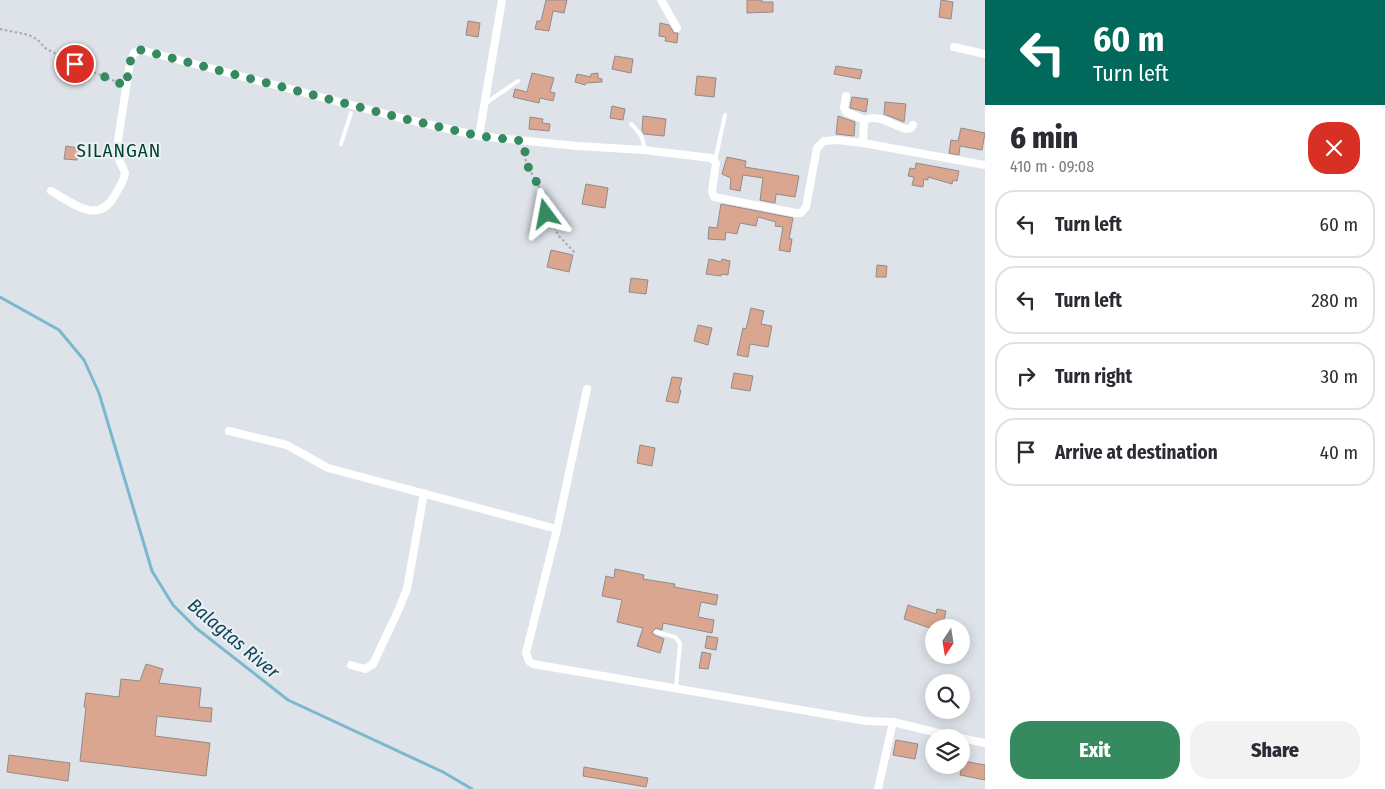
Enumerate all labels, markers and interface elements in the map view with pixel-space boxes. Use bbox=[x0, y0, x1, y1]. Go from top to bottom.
text: 60 m bbox=[1093, 18, 1164, 60]
icon: left bbox=[1010, 20, 1075, 85]
pin bbox=[54, 43, 96, 85]
icon: arrive bbox=[61, 50, 89, 78]
text: Turn left bbox=[1093, 60, 1169, 87]
text: 6 min bbox=[1010, 120, 1078, 156]
button: close bbox=[1308, 122, 1360, 174]
district label: SILANGAN bbox=[77, 139, 161, 162]
text: 410 m · 09:08 bbox=[1010, 157, 1094, 176]
position arrow bbox=[519, 187, 571, 239]
icon: left bbox=[1012, 210, 1040, 238]
text: Turn left bbox=[1055, 213, 1122, 236]
text: 60 m bbox=[1320, 213, 1358, 236]
icon: left bbox=[1012, 286, 1040, 314]
text: Turn left bbox=[1055, 289, 1122, 312]
text: 280 m bbox=[1311, 289, 1358, 312]
icon: right bbox=[1012, 362, 1040, 390]
text: Turn right bbox=[1055, 365, 1132, 388]
text: 30 m bbox=[1320, 365, 1358, 388]
icon: arrive bbox=[1012, 438, 1040, 466]
text: Arrive at destination bbox=[1055, 441, 1218, 464]
text: 40 m bbox=[1320, 441, 1358, 464]
water label: Balagtas River bbox=[183, 594, 285, 684]
north arrow bbox=[925, 619, 970, 664]
map controls bbox=[925, 619, 970, 774]
button: search bbox=[925, 674, 970, 719]
button: Exit bbox=[1010, 721, 1180, 779]
button: Share bbox=[1190, 721, 1360, 779]
button: layers bbox=[925, 729, 970, 774]

